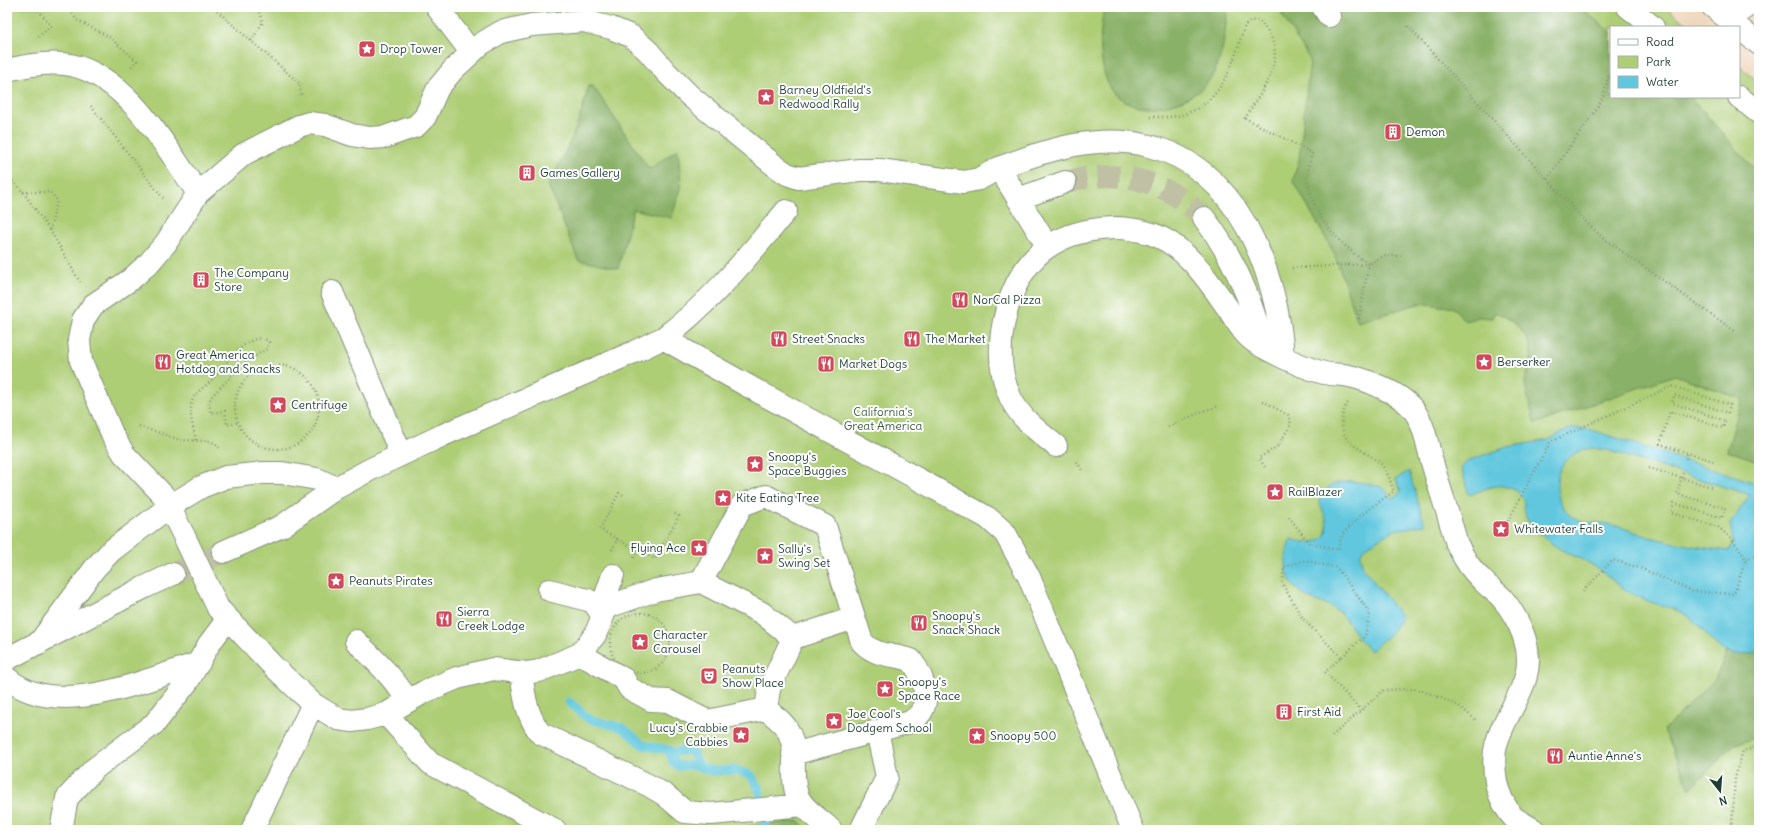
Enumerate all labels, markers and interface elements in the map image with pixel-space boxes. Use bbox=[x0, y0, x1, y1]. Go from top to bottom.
legend bbox=[1610, 26, 1740, 98]
text: Road bbox=[1646, 34, 1674, 49]
place icon: Drop Tower bbox=[357, 39, 377, 59]
place label: Drop Tower bbox=[380, 41, 443, 56]
text: Park bbox=[1646, 54, 1671, 69]
text: Water bbox=[1646, 74, 1679, 89]
place label: Barney Oldfield's Redwood Rally bbox=[779, 82, 871, 111]
place icon: Barney Oldfield's Redwood Rally bbox=[756, 87, 776, 107]
building icon: Demon bbox=[1383, 122, 1403, 142]
place label: Demon bbox=[1406, 124, 1445, 139]
building icon: Games Gallery bbox=[517, 163, 537, 183]
place label: Games Gallery bbox=[540, 165, 620, 180]
place label: The Company Store bbox=[214, 265, 289, 294]
building icon: The Company Store bbox=[191, 270, 211, 290]
restaurant icon: NorCal Pizza bbox=[950, 290, 970, 310]
place label: NorCal Pizza bbox=[973, 292, 1041, 307]
restaurant icon: Street Snacks bbox=[769, 329, 789, 349]
restaurant icon: The Market bbox=[902, 329, 922, 349]
place label: Street Snacks bbox=[792, 331, 865, 346]
place label: The Market bbox=[925, 331, 985, 346]
place label: Great America Hotdog and Snacks bbox=[176, 347, 281, 376]
restaurant icon: Great America Hotdog and Snacks bbox=[153, 352, 173, 372]
place icon: Berserker bbox=[1474, 352, 1494, 372]
restaurant icon: Market Dogs bbox=[816, 354, 836, 374]
place label: Berserker bbox=[1497, 354, 1551, 369]
place label: Market Dogs bbox=[839, 356, 907, 371]
place icon: Centrifuge bbox=[268, 395, 288, 415]
place label: Centrifuge bbox=[291, 397, 348, 412]
park label: California's Great America bbox=[844, 404, 922, 433]
place label: Snoopy's Space Buggies bbox=[768, 449, 846, 478]
place icon: Snoopy's Space Buggies bbox=[745, 454, 765, 474]
place icon: RailBlazer bbox=[1265, 482, 1285, 502]
place label: RailBlazer bbox=[1288, 484, 1342, 499]
place icon: Kite Eating Tree bbox=[713, 488, 733, 508]
place label: Kite Eating Tree bbox=[736, 490, 819, 505]
place icon: Whitewater Falls bbox=[1491, 519, 1511, 539]
place label: Whitewater Falls bbox=[1514, 521, 1603, 536]
place icon: Flying Ace bbox=[689, 538, 709, 558]
place label: Flying Ace bbox=[630, 540, 686, 555]
place label: Sally's Swing Set bbox=[778, 541, 830, 570]
place icon: Sally's Swing Set bbox=[755, 546, 775, 566]
place icon: Peanuts Pirates bbox=[326, 571, 346, 591]
place label: Peanuts Pirates bbox=[349, 573, 433, 588]
place label: Sierra Creek Lodge bbox=[457, 604, 525, 633]
place label: Snoopy's Snack Shack bbox=[932, 608, 1000, 637]
restaurant icon: Sierra Creek Lodge bbox=[434, 609, 454, 629]
restaurant icon: Snoopy's Snack Shack bbox=[909, 613, 929, 633]
place label: Character Carousel bbox=[653, 627, 708, 656]
place icon: Character Carousel bbox=[630, 632, 650, 652]
place label: Peanuts Show Place bbox=[722, 661, 784, 690]
theatre icon: Peanuts Show Place bbox=[699, 666, 719, 686]
place label: Snoopy's Space Race bbox=[898, 674, 960, 703]
place icon: Snoopy's Space Race bbox=[875, 679, 895, 699]
building icon: First Aid bbox=[1274, 702, 1294, 722]
place label: First Aid bbox=[1297, 704, 1341, 719]
place label: Joe Cool's Dodgem School bbox=[847, 706, 932, 735]
place icon: Joe Cool's Dodgem School bbox=[824, 711, 844, 731]
place label: Lucy's Crabbie Cabbies bbox=[649, 720, 728, 749]
place icon: Lucy's Crabbie Cabbies bbox=[731, 725, 751, 745]
place icon: Snoopy 500 bbox=[967, 726, 987, 746]
place label: Snoopy 500 bbox=[990, 728, 1056, 743]
restaurant icon: Auntie Anne's bbox=[1545, 746, 1565, 766]
place label: Auntie Anne's bbox=[1568, 748, 1641, 763]
north arrow bbox=[1700, 771, 1740, 811]
text: N bbox=[1717, 793, 1729, 808]

